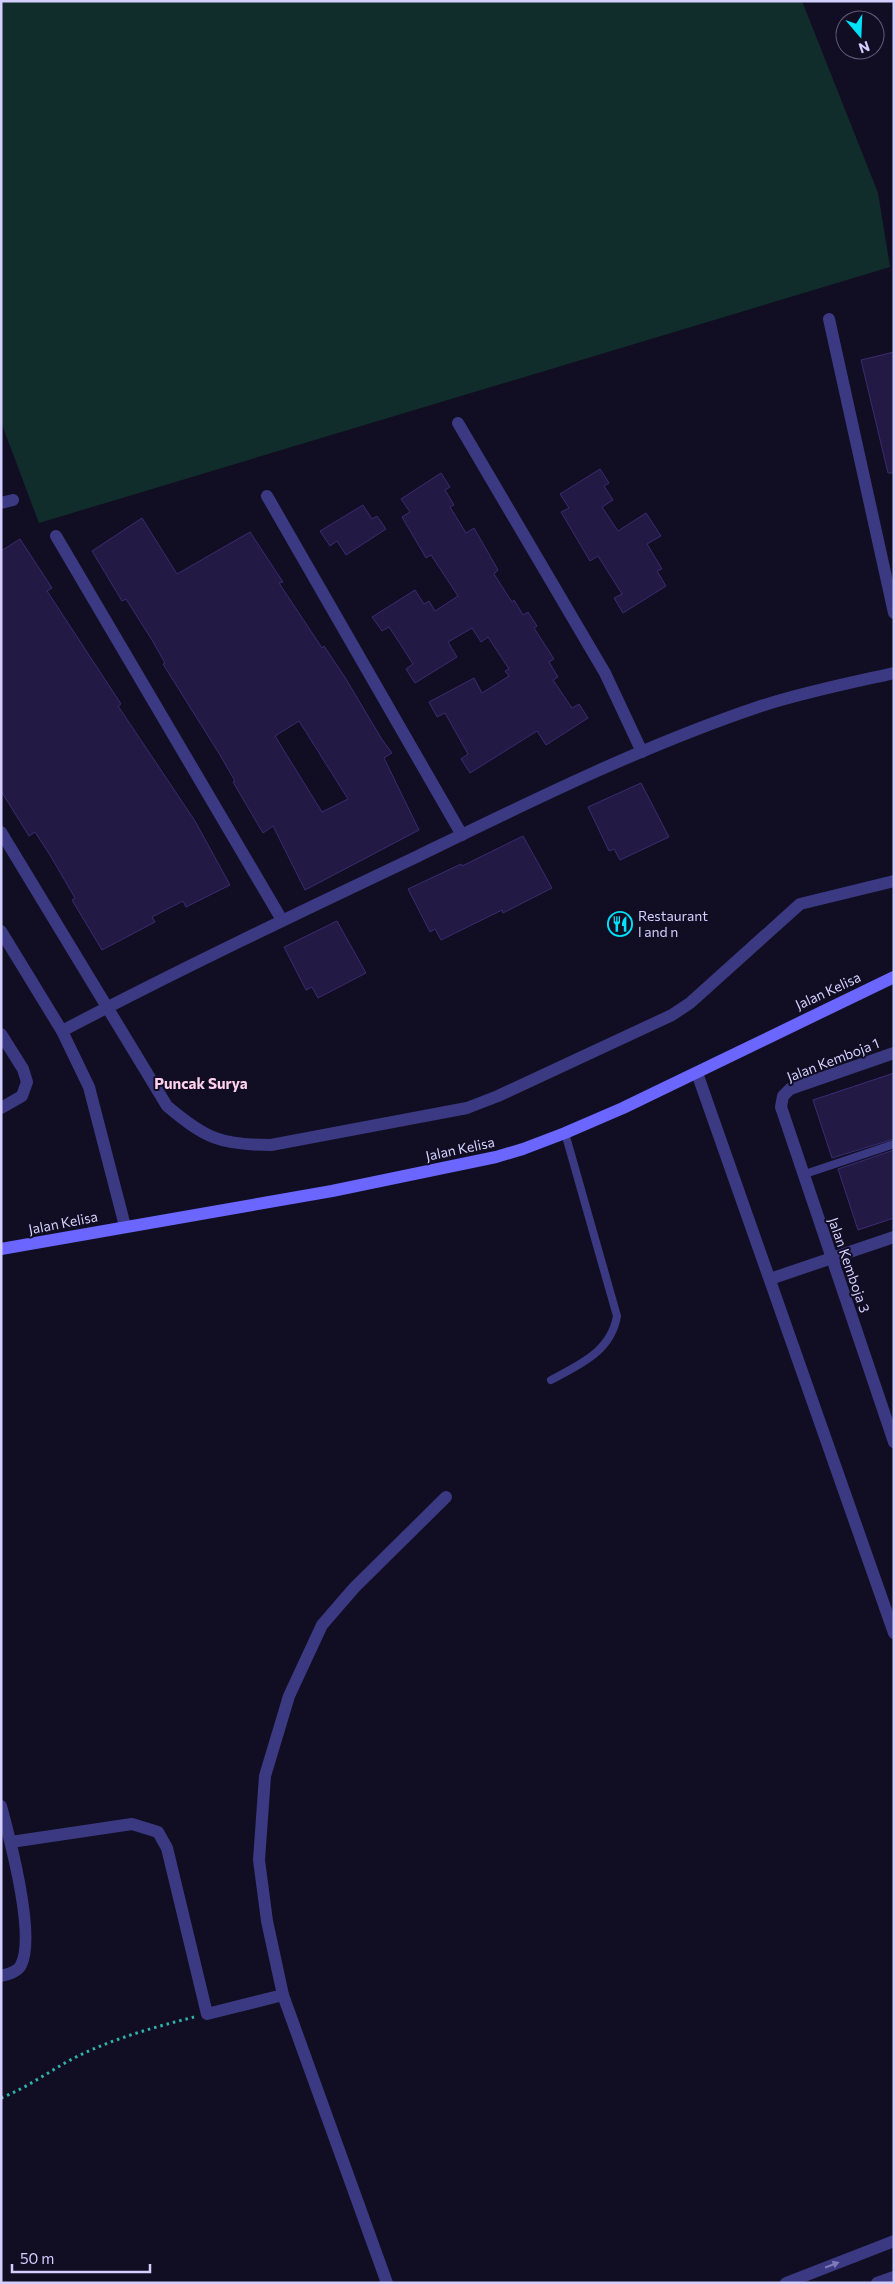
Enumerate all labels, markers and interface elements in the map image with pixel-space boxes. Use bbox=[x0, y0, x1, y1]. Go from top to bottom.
north arrow bbox=[835, 10, 885, 60]
text: N bbox=[857, 38, 872, 58]
place label: Restaurant l and n bbox=[638, 907, 708, 940]
restaurant icon: Restaurant l and n bbox=[607, 911, 633, 937]
street label: Jalan Kelisa bbox=[792, 968, 863, 1013]
street label: Jalan Kemboja 1 bbox=[784, 1034, 881, 1085]
district label: Puncak Surya bbox=[154, 1074, 248, 1092]
street label: Jalan Kelisa bbox=[424, 1133, 496, 1164]
street label: Jalan Kelisa bbox=[27, 1207, 99, 1238]
street label: Jalan Kemboja 3 bbox=[825, 1215, 874, 1315]
scale bar bbox=[12, 2242, 150, 2274]
text: 50 m bbox=[20, 2249, 54, 2267]
one-way arrow bbox=[824, 2261, 839, 2268]

